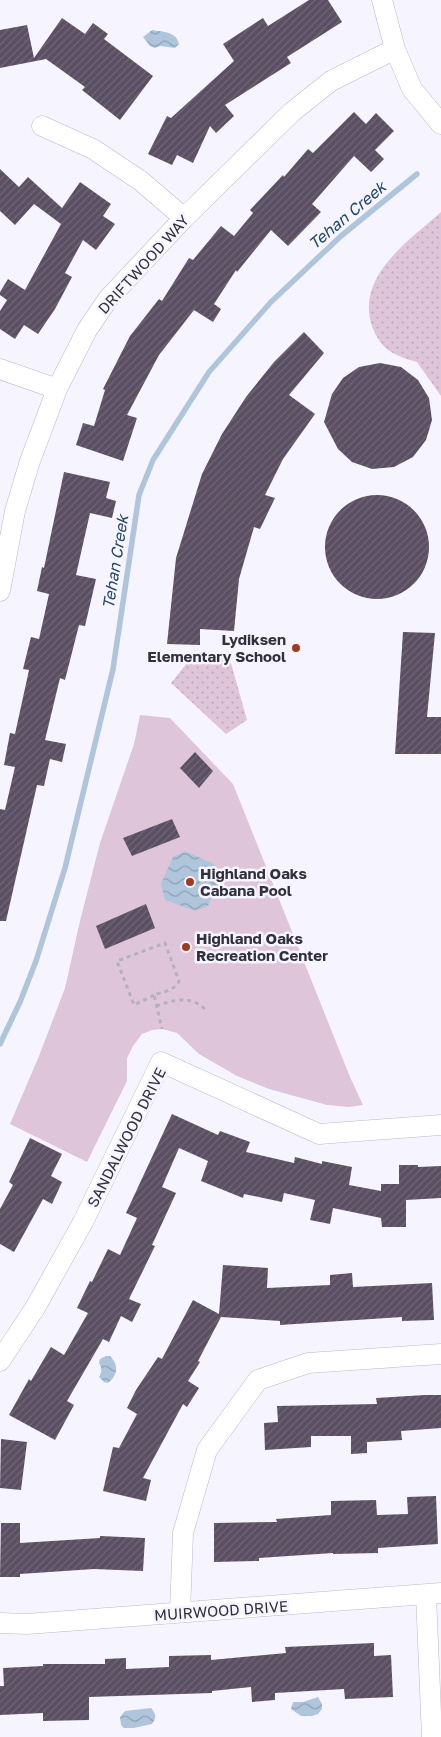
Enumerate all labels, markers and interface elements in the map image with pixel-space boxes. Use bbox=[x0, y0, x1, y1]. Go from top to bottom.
water label: Tehan Creek bbox=[304, 176, 391, 253]
street label: DRIFTWOOD WAY bbox=[94, 211, 192, 317]
water label: Tehan Creek bbox=[98, 512, 133, 611]
place label: Lydiksen Elementary School bbox=[147, 630, 286, 665]
marker: Lydiksen Elementary School bbox=[290, 642, 302, 654]
place label: Highland Oaks Cabana Pool bbox=[200, 864, 307, 899]
marker: Highland Oaks Cabana Pool bbox=[184, 876, 196, 888]
place label: Highland Oaks Recreation Center bbox=[196, 929, 328, 964]
marker: Highland Oaks Recreation Center bbox=[180, 941, 192, 953]
street label: SANDALWOOD DRIVE bbox=[83, 1064, 169, 1210]
street label: MUIRWOOD DRIVE bbox=[153, 1596, 289, 1624]

